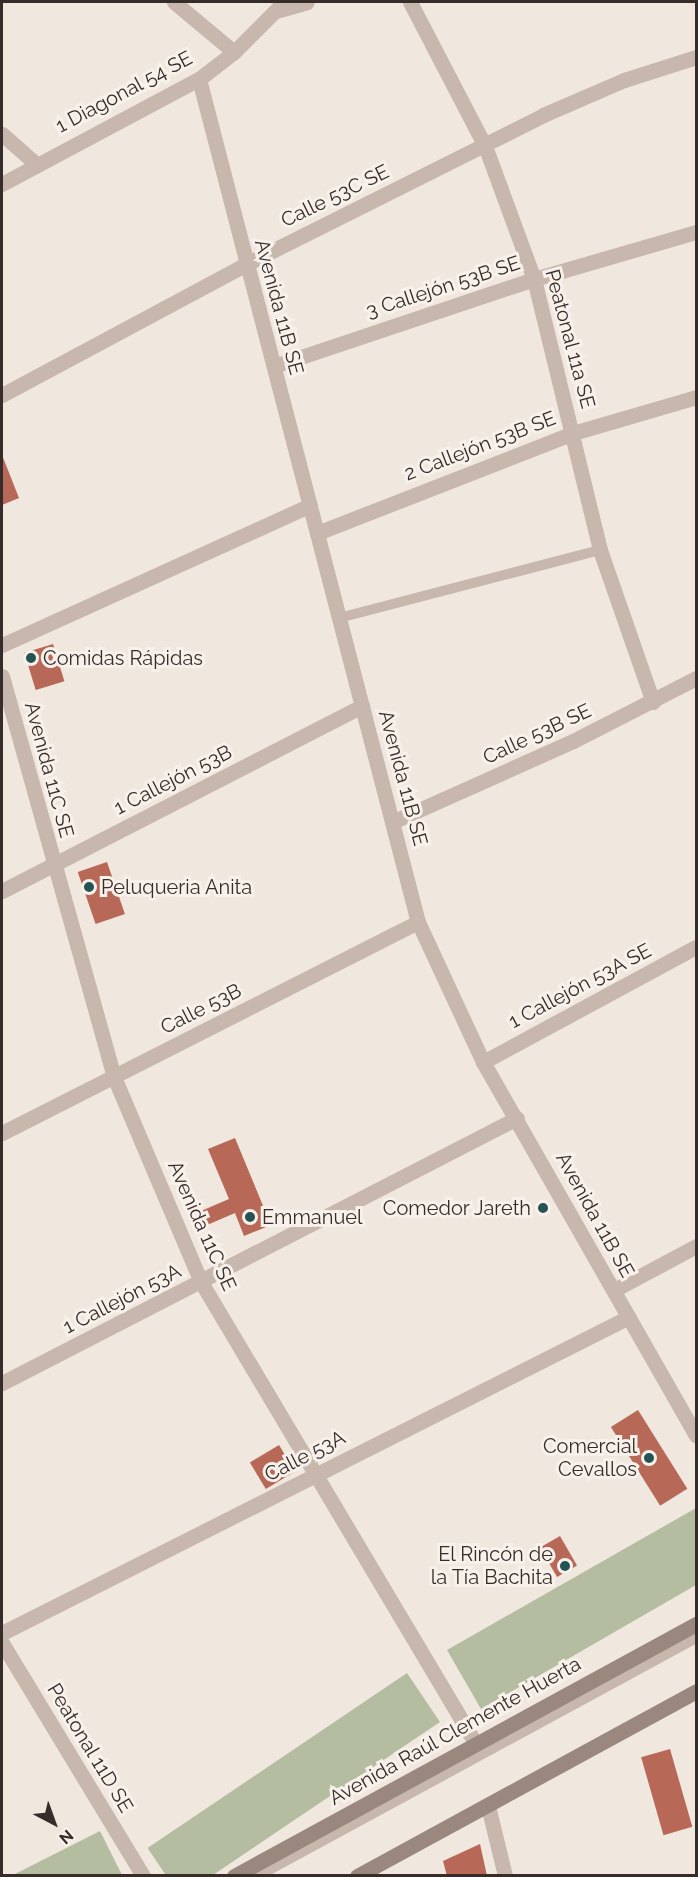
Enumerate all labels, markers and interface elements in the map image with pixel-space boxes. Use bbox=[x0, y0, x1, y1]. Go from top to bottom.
street label: 1 Diagonal 54 SE bbox=[51, 46, 197, 138]
street label: Calle 53C SE bbox=[277, 160, 393, 232]
street label: Avenida 11B SE bbox=[249, 237, 309, 377]
street label: 3 Callejón 53B SE bbox=[363, 251, 523, 323]
street label: Peatonal 11a SE bbox=[540, 266, 600, 412]
street label: 2 Callejón 53B SE bbox=[401, 406, 559, 486]
place label: Comidas Rápidas bbox=[43, 646, 203, 670]
marker: Comidas Rápidas bbox=[24, 651, 38, 665]
street label: Calle 53B SE bbox=[479, 698, 595, 770]
street label: Avenida 11C SE bbox=[19, 699, 79, 841]
street label: Avenida 11B SE bbox=[373, 708, 433, 848]
street label: 1 Callejón 53B bbox=[110, 740, 236, 820]
place label: Peluqueria Anita bbox=[101, 875, 253, 899]
marker: Peluqueria Anita bbox=[82, 880, 96, 894]
street label: 1 Callejón 53A SE bbox=[504, 938, 656, 1034]
street label: Calle 53B bbox=[157, 979, 245, 1039]
street label: Avenida 11B SE bbox=[551, 1148, 639, 1282]
street label: Avenida 11C SE bbox=[163, 1157, 241, 1295]
place label: Comedor Jareth bbox=[382, 1196, 531, 1220]
marker: Comedor Jareth bbox=[536, 1201, 550, 1215]
place label: Emmanuel bbox=[262, 1205, 362, 1229]
marker: Emmanuel bbox=[243, 1210, 257, 1224]
street label: 1 Callejón 53A bbox=[59, 1259, 185, 1339]
street label: Calle 53A bbox=[261, 1425, 349, 1487]
place label: Comercial Cevallos bbox=[543, 1434, 637, 1481]
marker: Comercial Cevallos bbox=[642, 1451, 656, 1465]
place label: El Rincón de la Tía Bachita bbox=[430, 1542, 553, 1589]
marker: El Rincón de la Tía Bachita bbox=[558, 1559, 572, 1573]
street label: Avenida Raúl Clemente Huerta bbox=[325, 1652, 585, 1810]
street label: Peatonal 11D SE bbox=[42, 1679, 138, 1817]
north arrow bbox=[24, 1793, 84, 1853]
text: N bbox=[55, 1826, 77, 1848]

